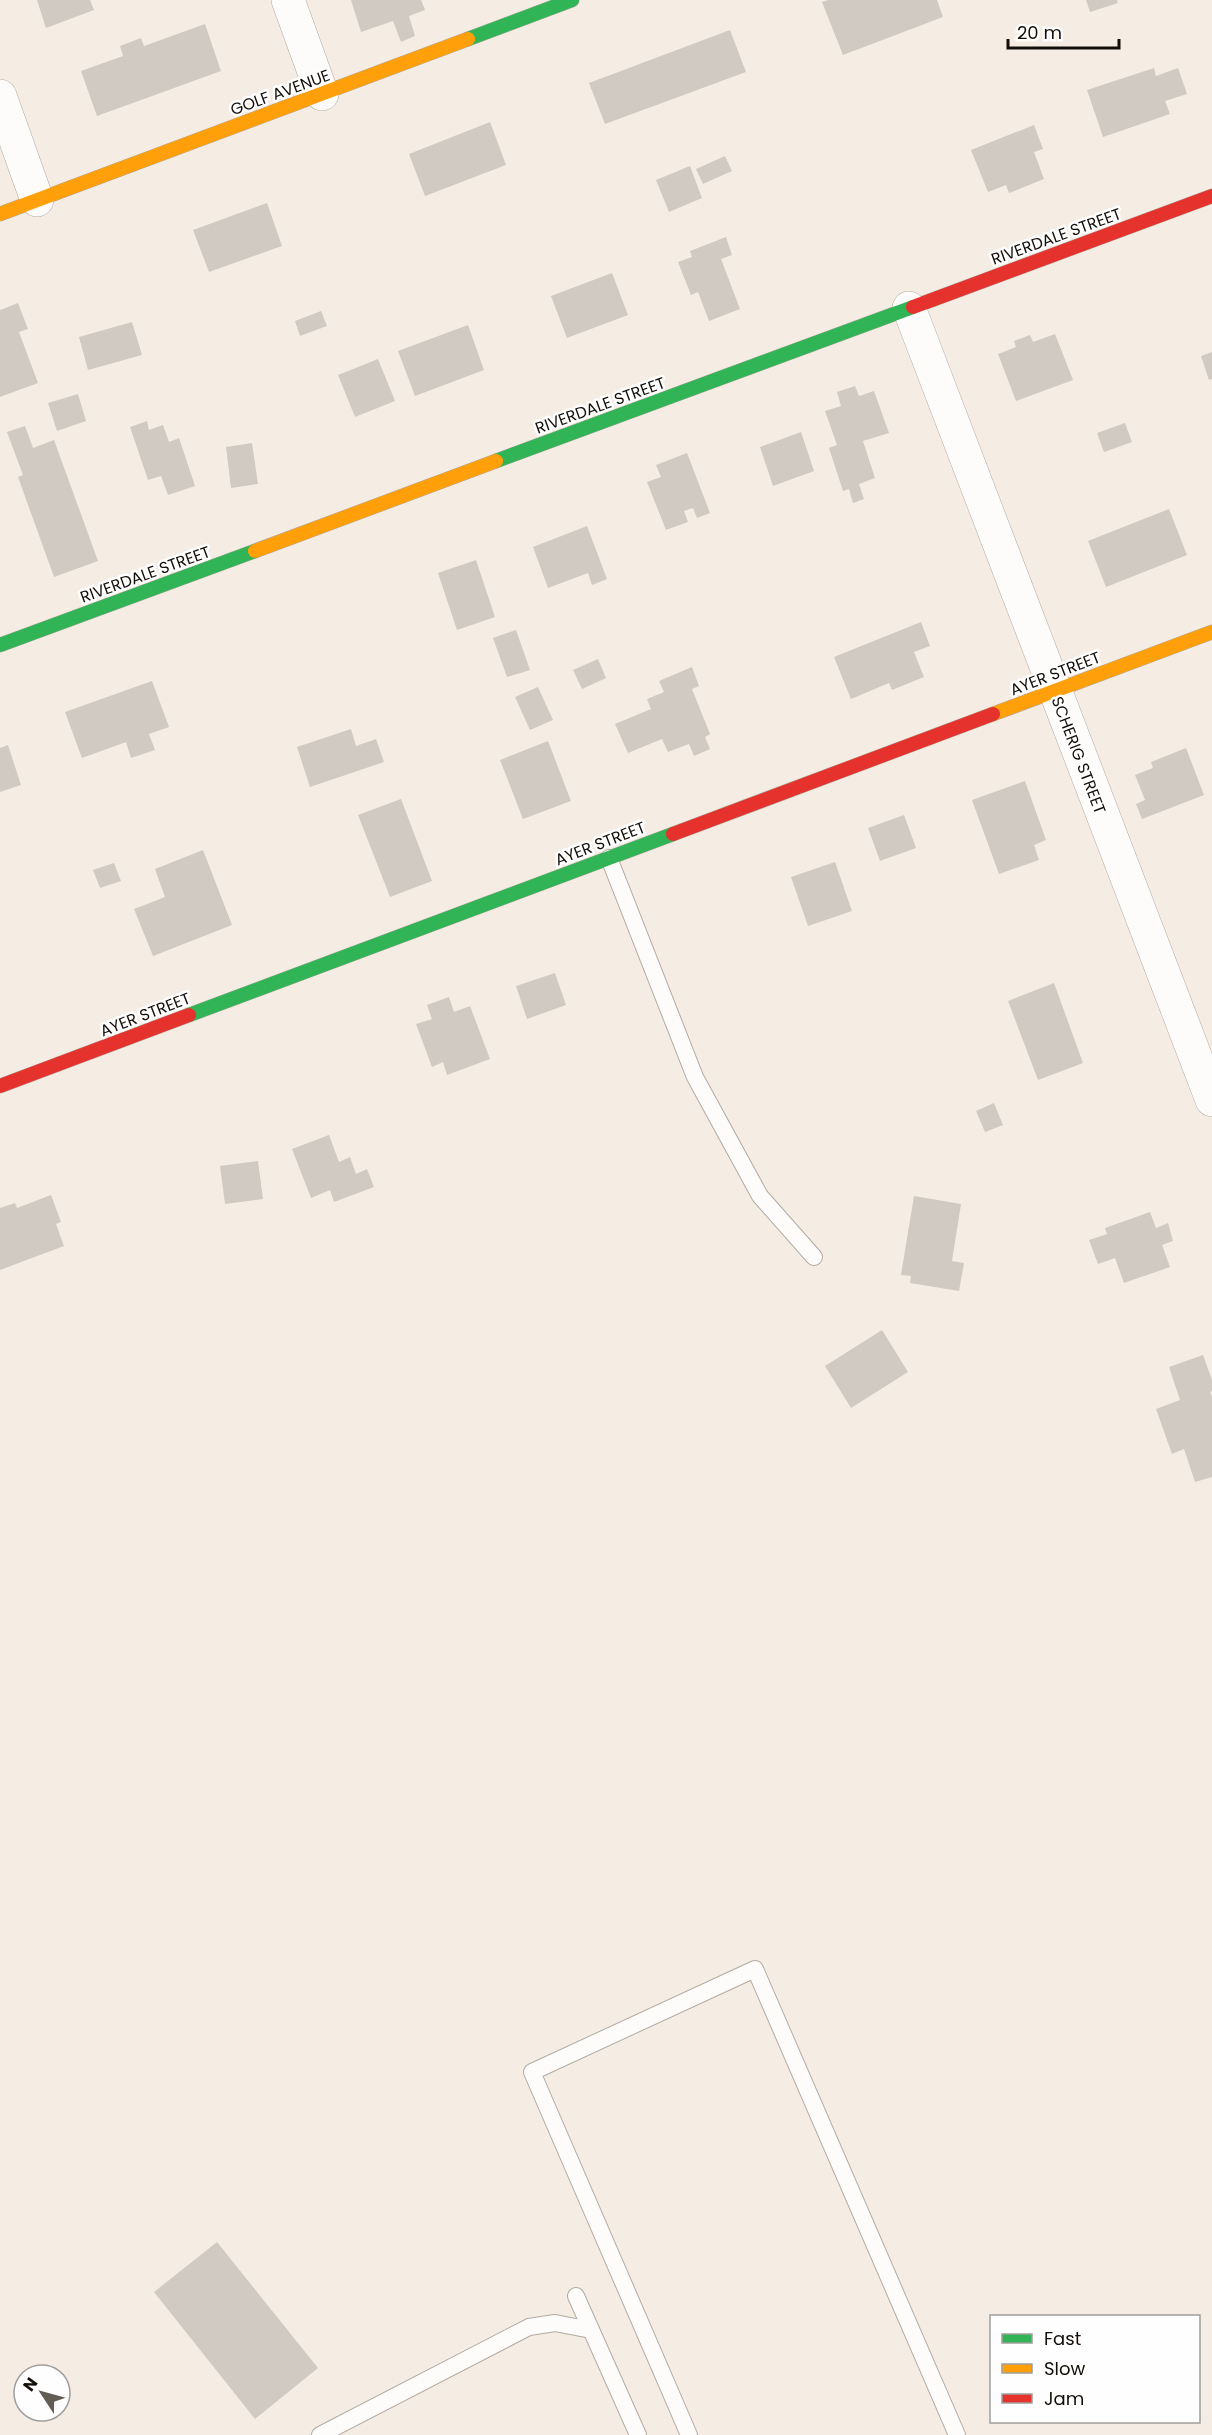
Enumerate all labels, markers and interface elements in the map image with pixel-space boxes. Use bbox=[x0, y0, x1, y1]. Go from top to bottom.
scale bar bbox=[1008, 12, 1119, 50]
text: 20 m bbox=[1017, 20, 1062, 45]
street label: GOLF AVENUE bbox=[227, 64, 333, 121]
street label: RIVERDALE STREET bbox=[988, 202, 1125, 271]
street label: RIVERDALE STREET bbox=[532, 371, 669, 440]
street label: RIVERDALE STREET bbox=[77, 540, 214, 609]
street label: AYER STREET bbox=[1007, 646, 1104, 701]
street label: SCHERIG STREET bbox=[1046, 693, 1112, 818]
street label: AYER STREET bbox=[552, 816, 649, 871]
street label: AYER STREET bbox=[97, 987, 194, 1042]
legend bbox=[990, 2315, 1200, 2423]
text: Fast bbox=[1044, 2326, 1081, 2351]
text: Slow bbox=[1044, 2356, 1086, 2381]
north arrow bbox=[12, 2363, 72, 2423]
text: N bbox=[17, 2373, 43, 2396]
text: Jam bbox=[1044, 2386, 1084, 2411]

